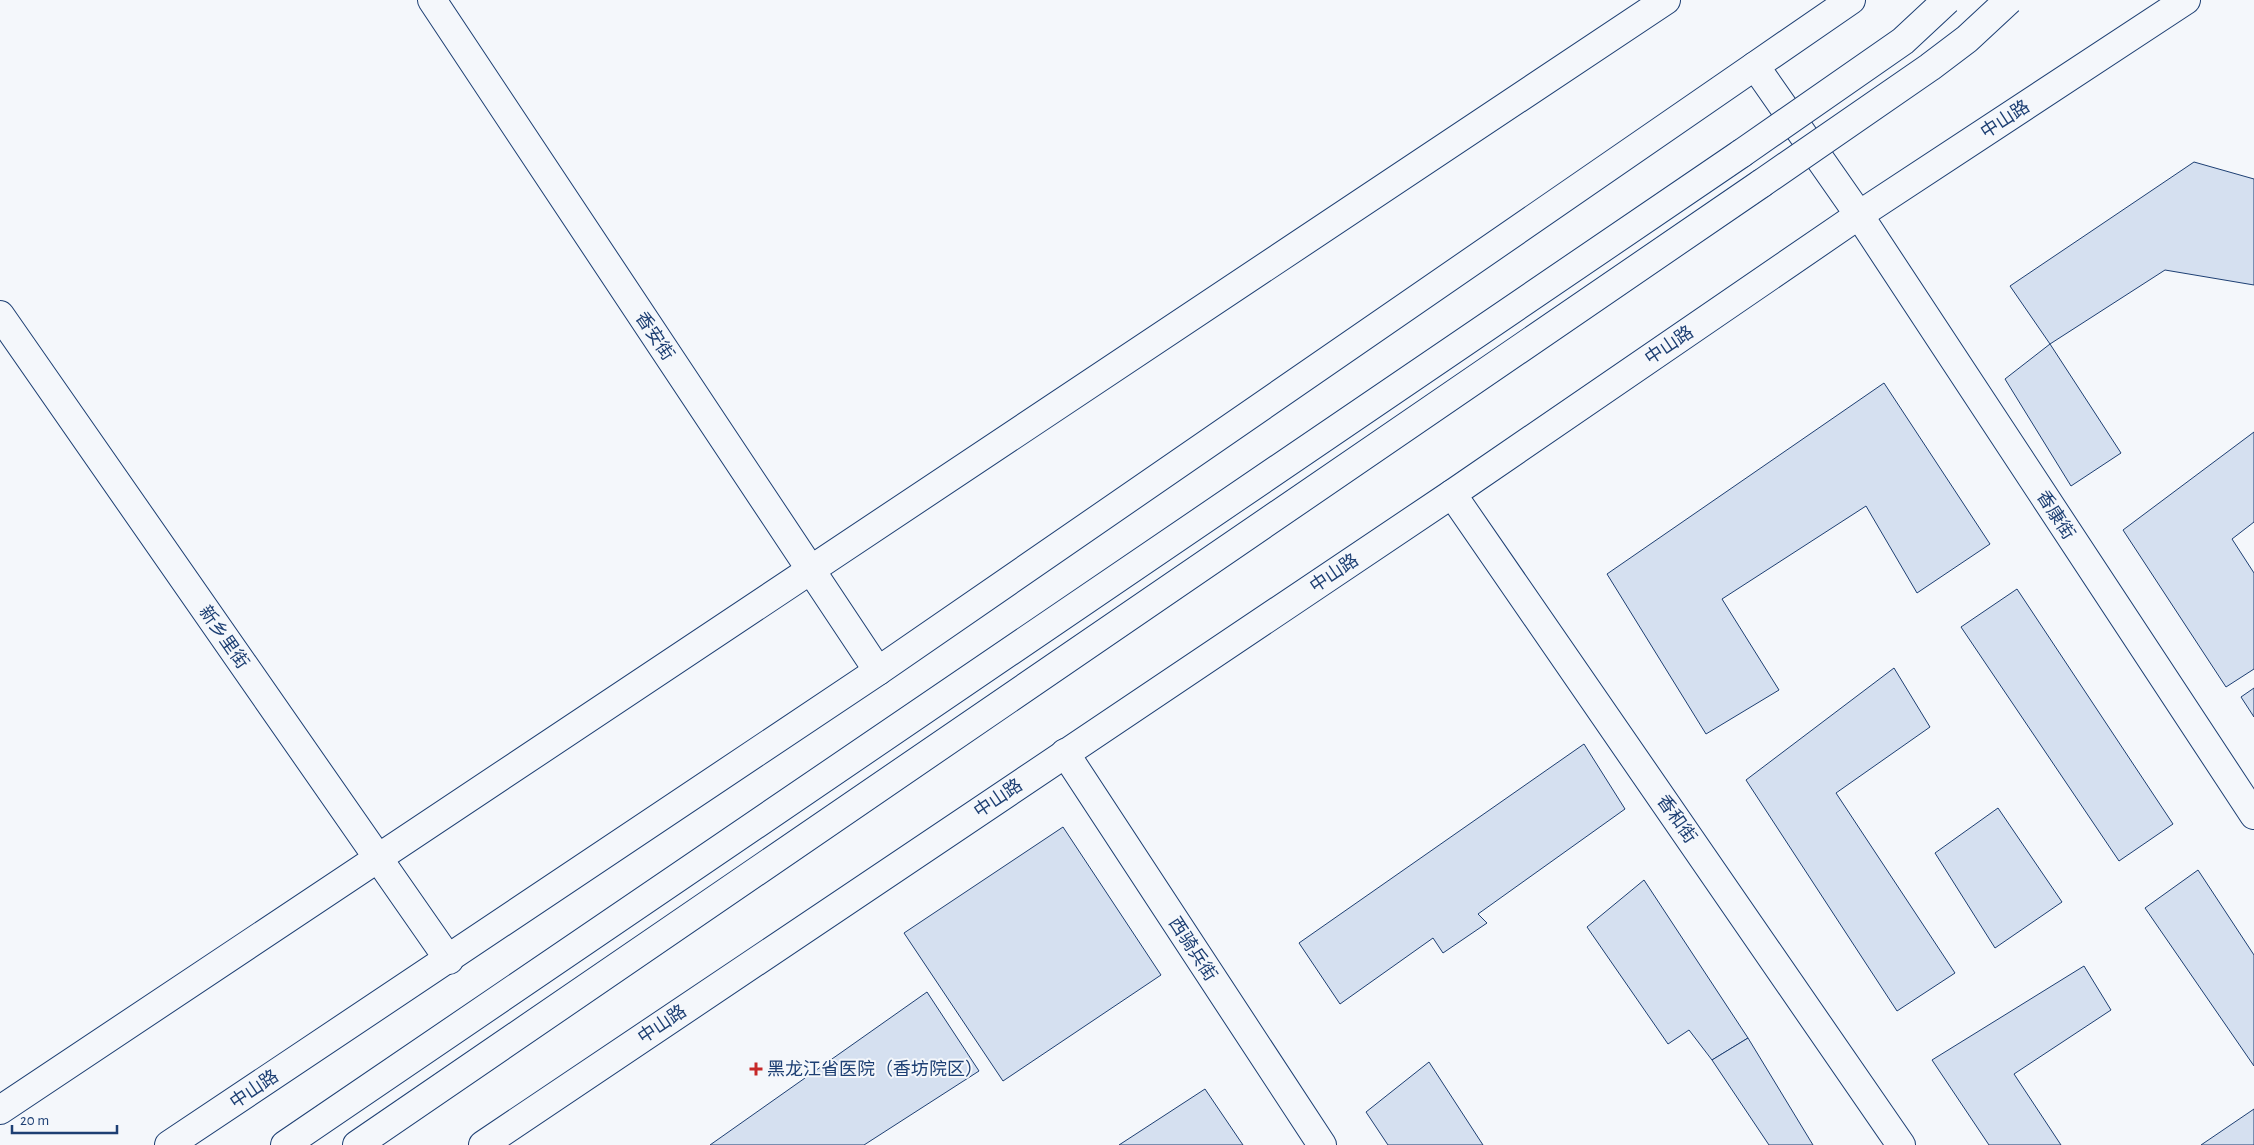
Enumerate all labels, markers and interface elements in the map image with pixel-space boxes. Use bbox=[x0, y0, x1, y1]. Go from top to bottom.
street label: 中山路 bbox=[1977, 96, 2033, 142]
street label: 香安街 bbox=[632, 308, 678, 364]
street label: 中山路 bbox=[1641, 322, 1697, 368]
street label: 香康街 bbox=[2033, 487, 2079, 543]
street label: 中山路 bbox=[1306, 550, 1362, 596]
street label: 新乡里街 bbox=[195, 602, 253, 672]
street label: 中山路 bbox=[970, 775, 1026, 821]
street label: 香和街 bbox=[1653, 791, 1701, 847]
street label: 西骑兵街 bbox=[1165, 913, 1221, 985]
street label: 中山路 bbox=[634, 1001, 690, 1047]
place label: 黑龙江省医院（香坊院区） bbox=[767, 1059, 983, 1079]
marker: 黑龙江省医院（香坊院区） bbox=[749, 1062, 763, 1076]
street label: 中山路 bbox=[226, 1066, 282, 1112]
scale bar bbox=[12, 1102, 118, 1134]
text: 20 m bbox=[20, 1113, 49, 1128]

